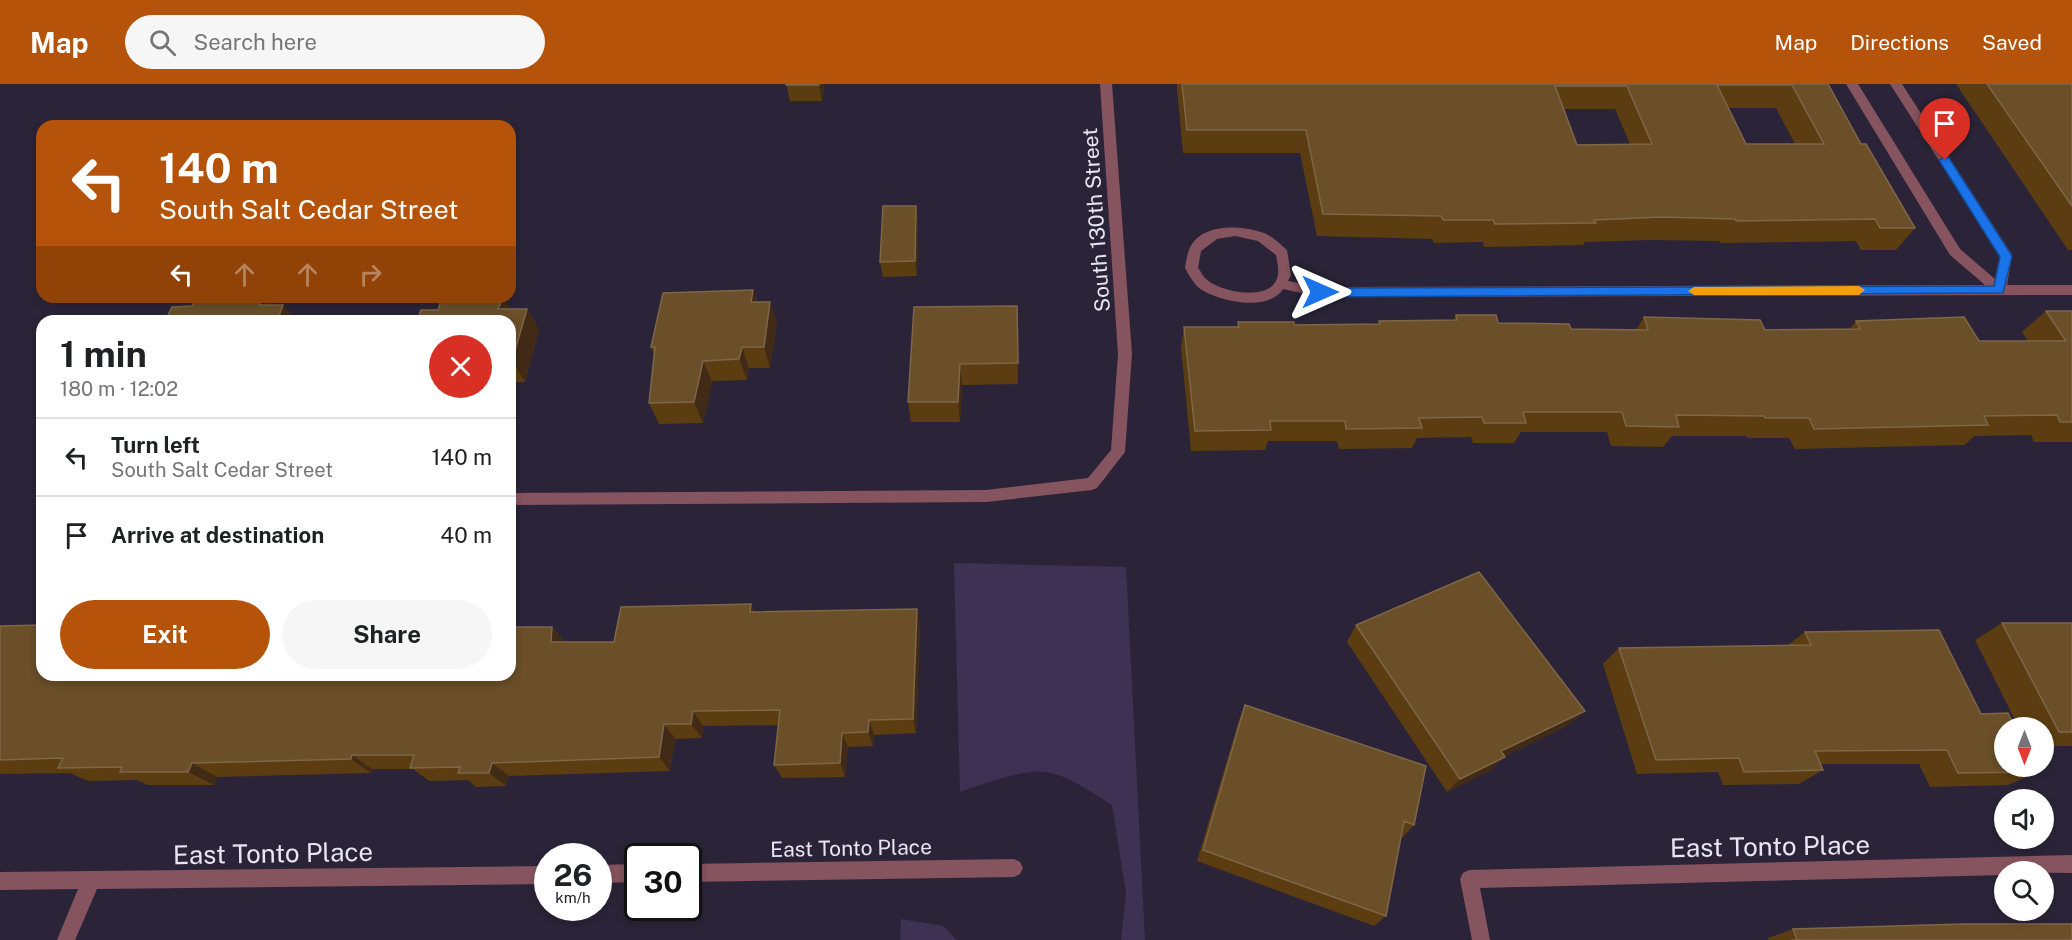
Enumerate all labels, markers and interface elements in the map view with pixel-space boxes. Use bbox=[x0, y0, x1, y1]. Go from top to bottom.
search box bbox=[125, 15, 545, 69]
text: Map bbox=[30, 26, 89, 59]
icon: search bbox=[146, 26, 179, 59]
text: Search here bbox=[194, 29, 317, 55]
text: Map bbox=[1775, 30, 1817, 55]
text: Directions bbox=[1850, 30, 1949, 55]
text: Saved bbox=[1982, 30, 2042, 55]
pin bbox=[1919, 98, 1970, 160]
icon: arrive bbox=[1928, 107, 1961, 140]
street label: South 130th Street bbox=[1077, 127, 1115, 313]
text: 140 m bbox=[159, 143, 279, 192]
icon: left bbox=[60, 144, 138, 222]
text: South Salt Cedar Street bbox=[159, 193, 459, 225]
icon: left bbox=[165, 258, 198, 291]
icon: ahead bbox=[228, 258, 261, 291]
icon: ahead bbox=[291, 258, 324, 291]
icon: right bbox=[354, 258, 387, 291]
position arrow bbox=[1288, 260, 1352, 324]
text: 1 min bbox=[60, 333, 147, 375]
button: close bbox=[429, 335, 492, 398]
text: 180 m · 12:02 bbox=[60, 377, 178, 401]
text: Turn left bbox=[111, 432, 200, 458]
icon: left bbox=[60, 441, 93, 474]
text: 140 m bbox=[431, 444, 492, 470]
text: South Salt Cedar Street bbox=[111, 458, 333, 482]
icon: arrive bbox=[60, 519, 93, 552]
text: Arrive at destination bbox=[111, 522, 324, 548]
text: 40 m bbox=[440, 522, 492, 548]
button: Exit bbox=[60, 600, 270, 669]
button: Share bbox=[282, 600, 492, 669]
north arrow bbox=[1994, 717, 2054, 777]
map controls bbox=[1994, 717, 2054, 921]
button: sound bbox=[1994, 789, 2054, 849]
street label: East Tonto Place bbox=[1670, 829, 1870, 863]
street label: East Tonto Place bbox=[770, 834, 932, 862]
street label: East Tonto Place bbox=[173, 836, 373, 870]
speed limit sign: 30 bbox=[624, 843, 702, 921]
text: 26 bbox=[554, 857, 592, 893]
button: search bbox=[1994, 861, 2054, 921]
text: km/h bbox=[555, 889, 591, 906]

